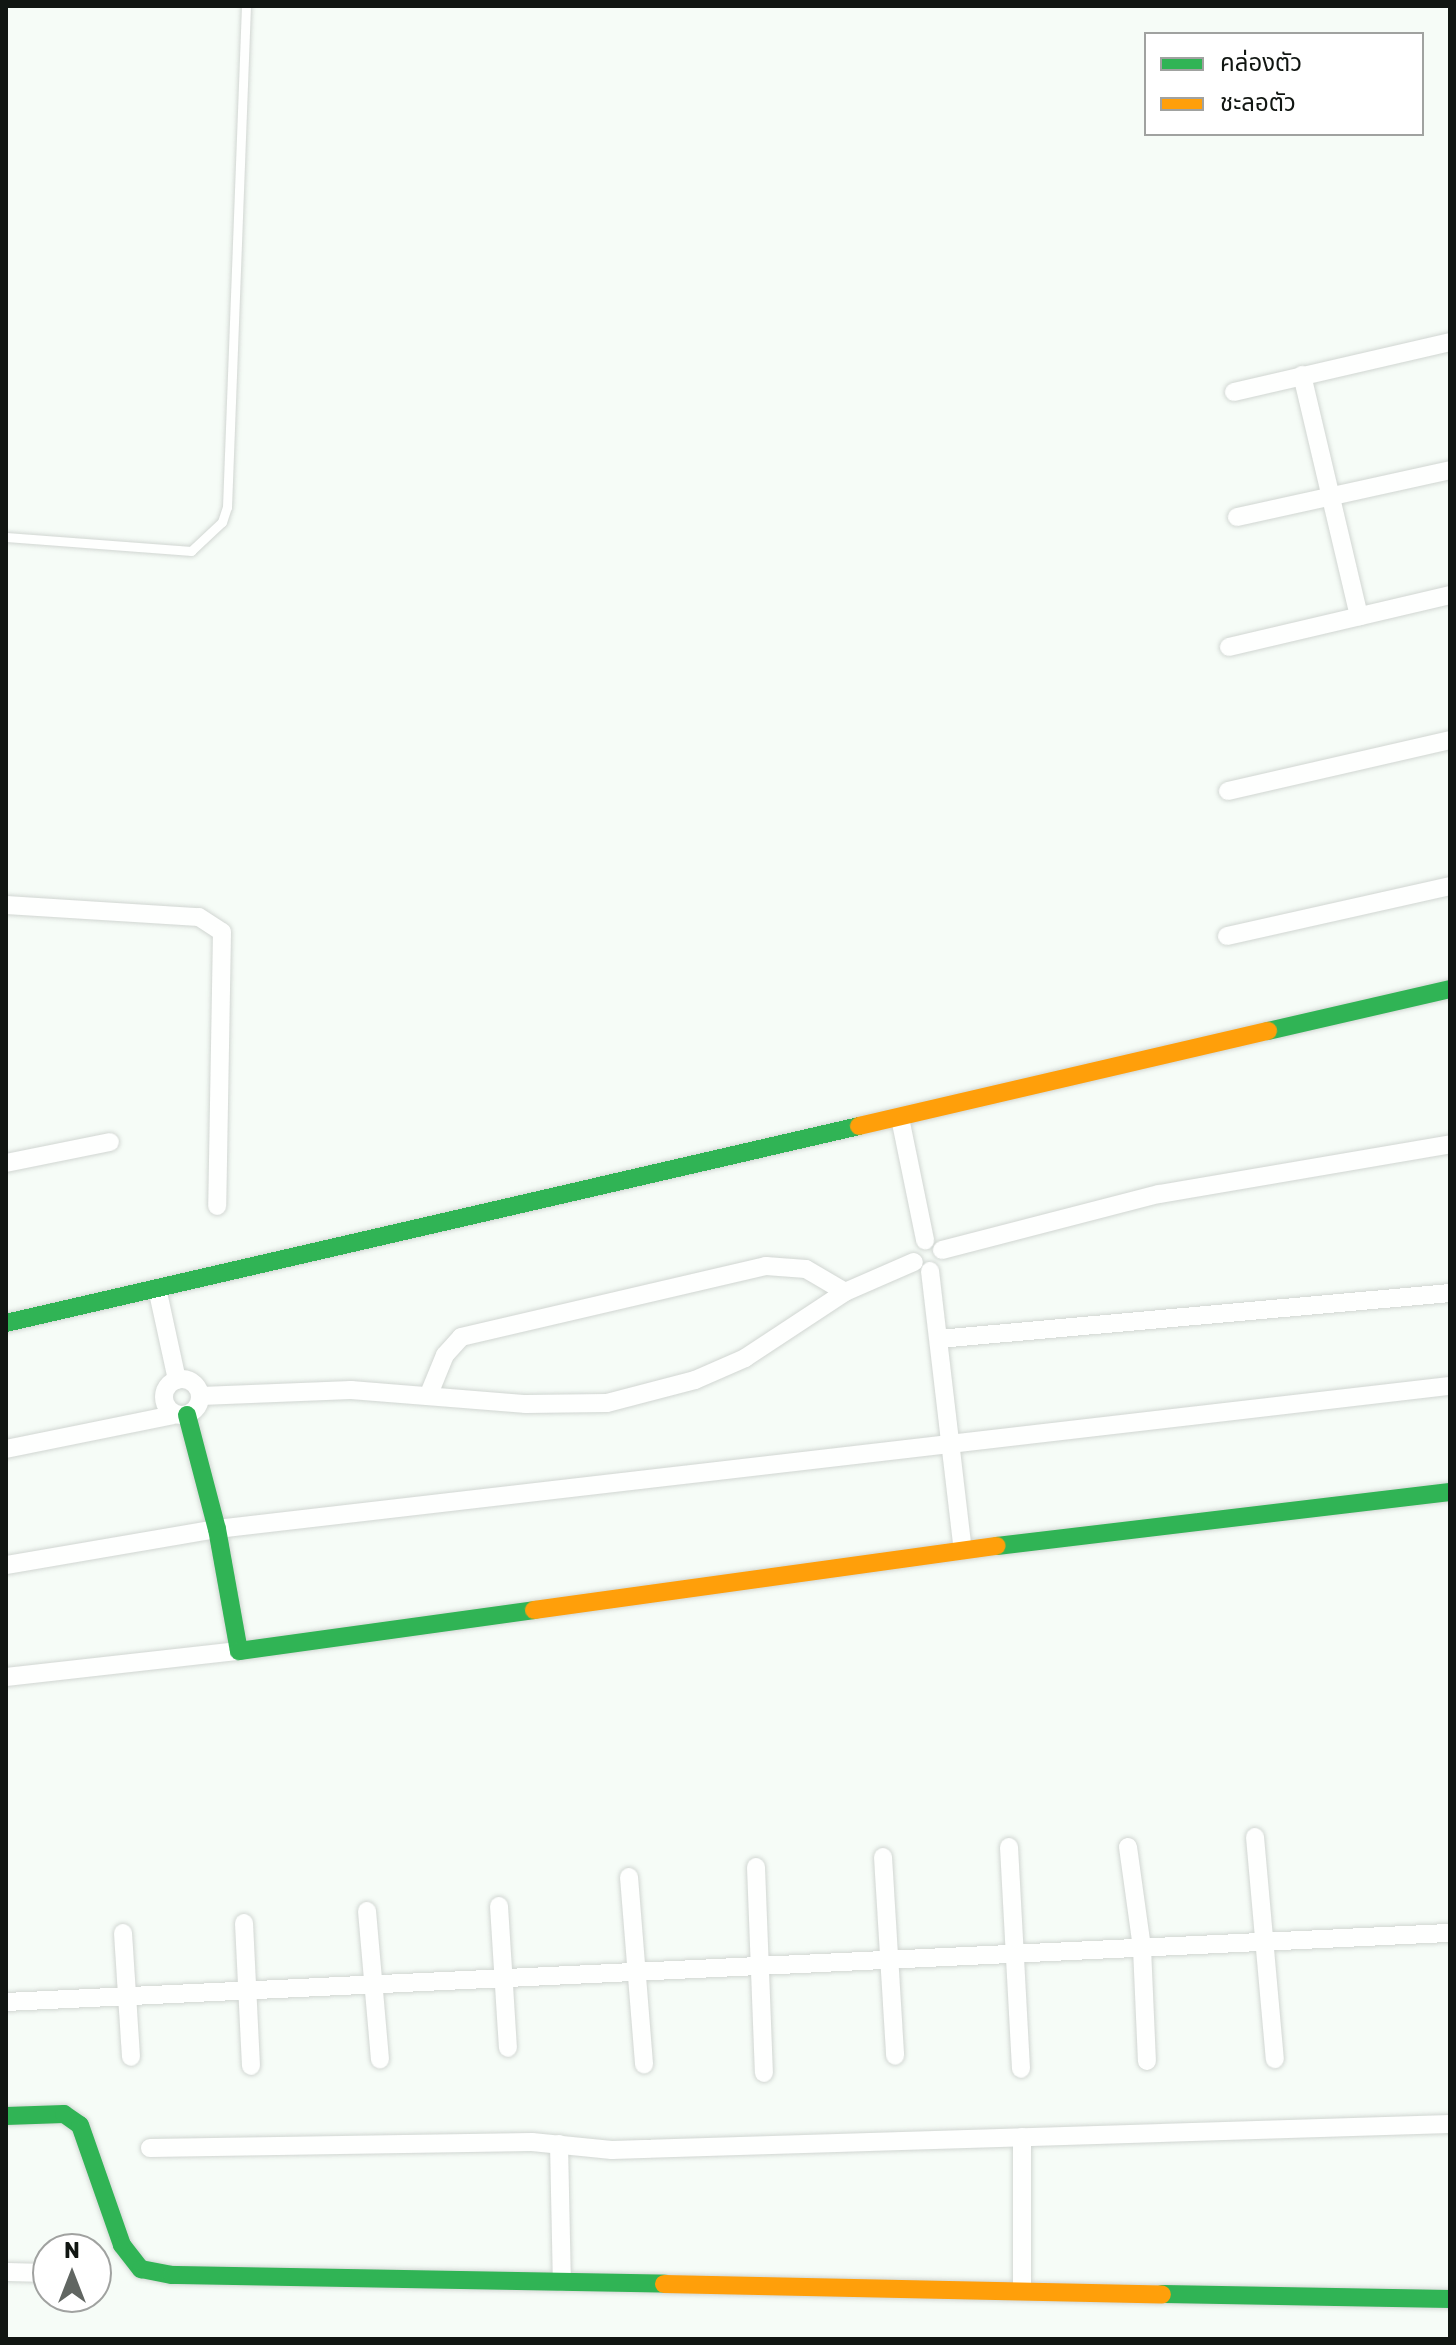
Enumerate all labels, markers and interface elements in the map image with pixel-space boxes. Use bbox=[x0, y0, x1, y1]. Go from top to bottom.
legend bbox=[1144, 32, 1424, 136]
text: คล่องตัว bbox=[1220, 49, 1302, 77]
text: ชะลอตัว bbox=[1220, 89, 1296, 117]
north arrow bbox=[32, 2233, 112, 2313]
text: N bbox=[64, 2237, 80, 2264]

